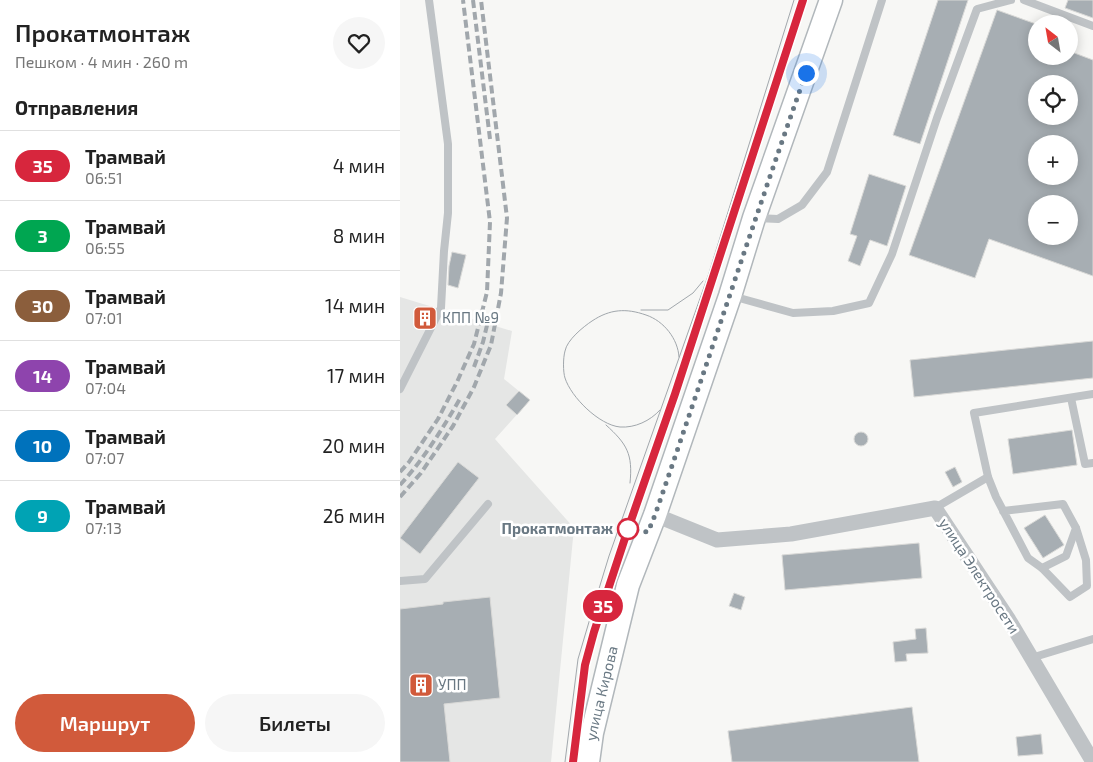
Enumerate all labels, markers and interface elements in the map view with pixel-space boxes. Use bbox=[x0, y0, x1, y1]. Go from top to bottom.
north arrow bbox=[1028, 15, 1078, 65]
map controls bbox=[1028, 15, 1078, 245]
button: heart bbox=[333, 17, 385, 69]
text: Прокатмонтаж bbox=[15, 18, 190, 47]
text: Пешком · 4 мин · 260 m bbox=[15, 52, 188, 71]
your location bbox=[794, 61, 819, 86]
button: locate bbox=[1028, 75, 1078, 125]
text: Отправления bbox=[15, 96, 138, 119]
button: + bbox=[1028, 135, 1078, 185]
text: Трамвай bbox=[85, 145, 166, 168]
text: 4 мин bbox=[333, 154, 385, 177]
text: 35 bbox=[32, 155, 53, 177]
text: 06:51 bbox=[85, 168, 123, 187]
button: − bbox=[1028, 195, 1078, 245]
text: Трамвай bbox=[85, 215, 166, 238]
text: 8 мин bbox=[333, 224, 385, 247]
text: 3 bbox=[37, 225, 48, 247]
text: 06:55 bbox=[85, 238, 125, 257]
text: Трамвай bbox=[85, 285, 166, 308]
text: 14 мин bbox=[325, 294, 385, 317]
text: 30 bbox=[32, 295, 53, 317]
building icon: КПП №9 bbox=[412, 305, 438, 331]
text: 07:01 bbox=[85, 308, 123, 327]
place label: КПП №9 bbox=[442, 308, 499, 326]
text: Трамвай bbox=[85, 355, 166, 378]
text: 17 мин bbox=[327, 364, 385, 387]
text: 14 bbox=[33, 365, 52, 387]
text: 07:04 bbox=[85, 378, 126, 397]
text: Трамвай bbox=[85, 425, 166, 448]
text: 20 мин bbox=[322, 434, 385, 457]
text: 10 bbox=[33, 435, 52, 457]
text: 07:07 bbox=[85, 448, 124, 467]
text: Трамвай bbox=[85, 495, 166, 518]
text: 26 мин bbox=[323, 504, 385, 527]
text: 9 bbox=[37, 505, 48, 527]
street label: улица Электросети bbox=[935, 514, 1024, 637]
text: 07:13 bbox=[85, 518, 122, 537]
marker: Прокатмонтаж bbox=[617, 518, 639, 540]
place label: Прокатмонтаж bbox=[502, 519, 614, 537]
line badge: 35 bbox=[580, 590, 626, 622]
text: 35 bbox=[593, 595, 613, 617]
street label: улица Кирова bbox=[581, 644, 621, 742]
building icon: УПП bbox=[408, 672, 434, 698]
place label: УПП bbox=[438, 675, 467, 693]
button: Маршрут bbox=[15, 694, 195, 752]
button: Билеты bbox=[205, 694, 385, 752]

